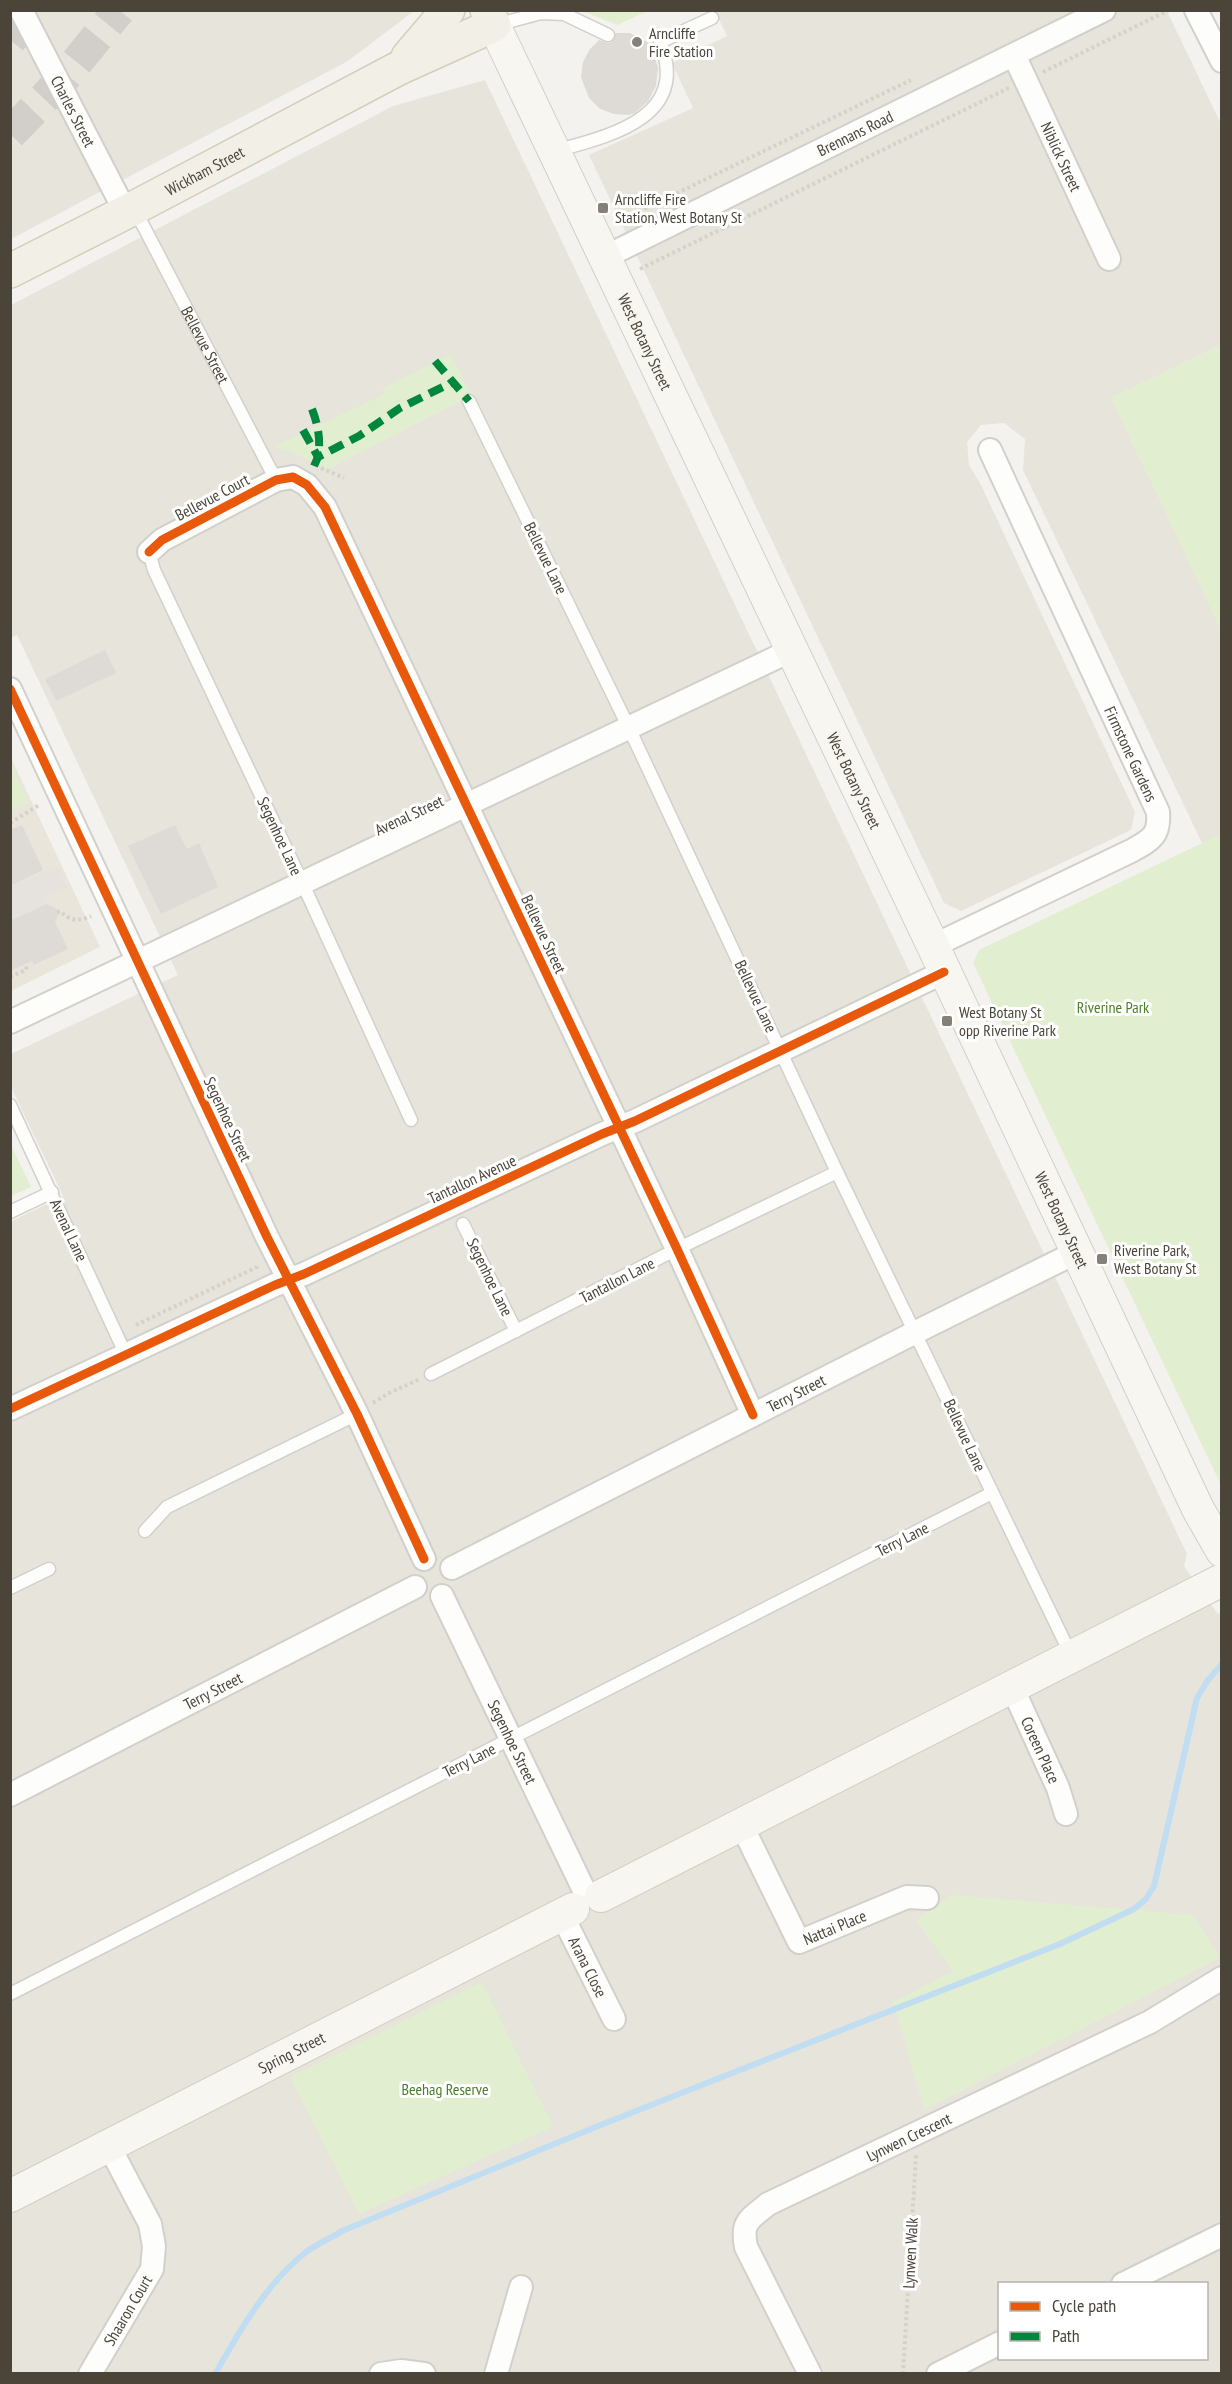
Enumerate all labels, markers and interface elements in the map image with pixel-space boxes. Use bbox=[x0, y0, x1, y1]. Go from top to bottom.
place label: Arncliffe Fire Station bbox=[649, 23, 713, 61]
marker: Arncliffe Fire Station bbox=[630, 35, 644, 49]
street label: Charles Street bbox=[47, 72, 100, 151]
street label: Brennans Road bbox=[814, 106, 896, 160]
street label: Niblick Street bbox=[1037, 119, 1086, 195]
street label: Wickham Street bbox=[162, 141, 248, 200]
place label: Arncliffe Fire Station, West Botany St bbox=[615, 189, 743, 227]
marker: Arncliffe Fire Station, West Botany St bbox=[596, 201, 610, 215]
street label: West Botany Street bbox=[614, 290, 677, 394]
street label: Bellevue Street bbox=[177, 303, 234, 387]
street label: Bellevue Court bbox=[172, 469, 253, 525]
street label: Bellevue Lane bbox=[520, 519, 572, 597]
street label: Firmstone Gardens bbox=[1100, 703, 1162, 805]
street label: West Botany Street bbox=[823, 729, 886, 833]
street label: Avenal Street bbox=[371, 790, 447, 840]
street label: Segenhoe Lane bbox=[253, 794, 307, 878]
street label: Bellevue Street bbox=[517, 892, 571, 977]
street label: Bellevue Lane bbox=[731, 957, 781, 1035]
park label: Riverine Park bbox=[1077, 997, 1150, 1017]
place label: West Botany St opp Riverine Park bbox=[959, 1002, 1057, 1040]
marker: West Botany St opp Riverine Park bbox=[940, 1014, 954, 1028]
street label: Segenhoe Street bbox=[200, 1074, 257, 1165]
street label: Tantallon Avenue bbox=[425, 1150, 519, 1208]
street label: West Botany Street bbox=[1031, 1168, 1093, 1272]
street label: Avenal Lane bbox=[46, 1195, 92, 1265]
street label: Segenhoe Lane bbox=[463, 1235, 517, 1319]
place label: Riverine Park, West Botany St bbox=[1114, 1240, 1197, 1278]
marker: Riverine Park, West Botany St bbox=[1095, 1252, 1109, 1266]
street label: Tantallon Lane bbox=[576, 1253, 658, 1307]
street label: Terry Street bbox=[763, 1370, 829, 1416]
street label: Bellevue Lane bbox=[940, 1396, 990, 1474]
street label: Terry Lane bbox=[872, 1517, 932, 1561]
street label: Terry Street bbox=[180, 1667, 246, 1714]
street label: Segenhoe Street bbox=[484, 1697, 542, 1788]
street label: Coreen Place bbox=[1017, 1713, 1064, 1786]
street label: Terry Lane bbox=[439, 1738, 499, 1782]
street label: Nattai Place bbox=[800, 1905, 869, 1949]
street label: Arana Close bbox=[564, 1933, 611, 2001]
street label: Spring Street bbox=[255, 2027, 329, 2078]
park label: Beehag Reserve bbox=[401, 2079, 489, 2099]
street label: Lynwen Crescent bbox=[863, 2108, 955, 2166]
street label: Lynwen Walk bbox=[898, 2216, 922, 2289]
street label: Shaaron Court bbox=[99, 2271, 156, 2349]
legend bbox=[998, 2282, 1208, 2360]
text: Cycle path bbox=[1052, 2294, 1116, 2317]
text: Path bbox=[1052, 2324, 1080, 2347]

